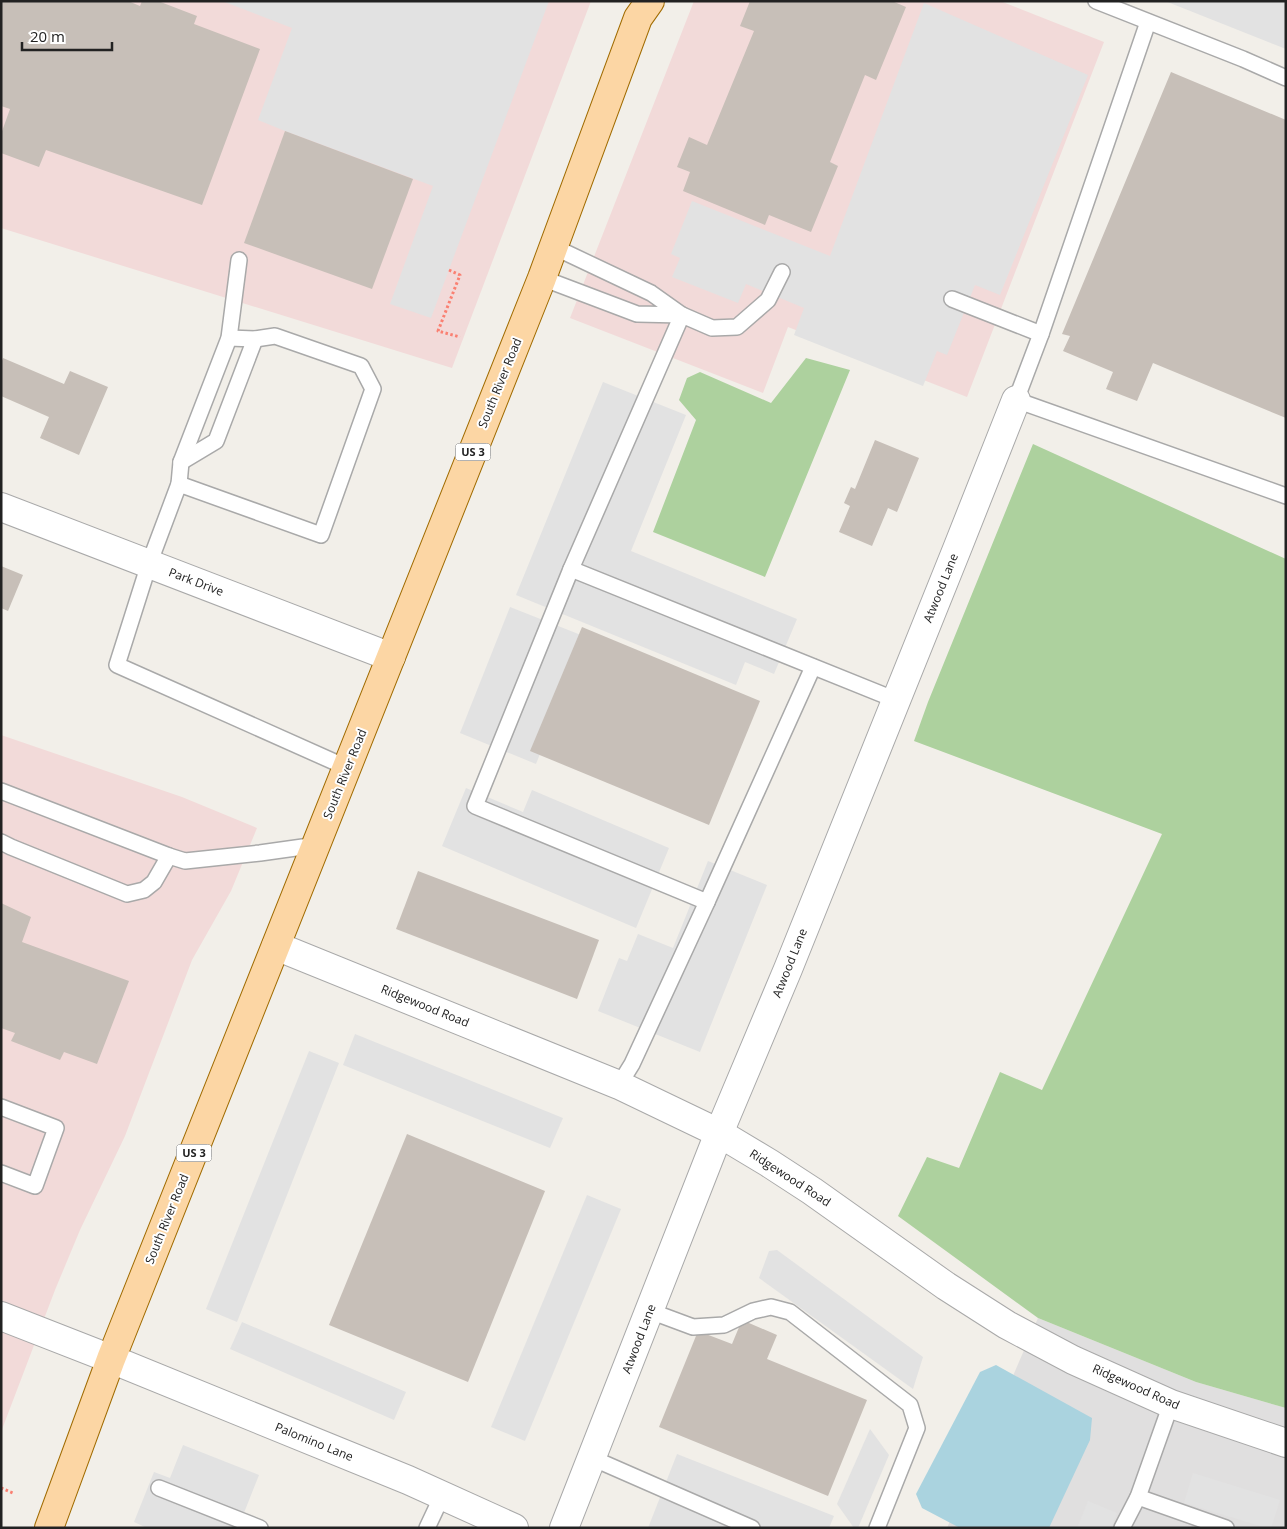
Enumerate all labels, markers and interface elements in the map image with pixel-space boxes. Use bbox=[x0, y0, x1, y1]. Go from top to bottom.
scale bar bbox=[22, 20, 112, 52]
text: 20 m bbox=[30, 26, 65, 46]
street label: South River Road bbox=[474, 335, 525, 430]
road number: US 3 bbox=[456, 444, 490, 461]
street label: Atwood Lane bbox=[919, 551, 962, 625]
street label: Park Drive bbox=[166, 563, 226, 600]
street label: South River Road bbox=[319, 726, 370, 821]
street label: Atwood Lane bbox=[768, 926, 811, 1000]
street label: Ridgewood Road bbox=[378, 980, 472, 1031]
road number: US 3 bbox=[176, 1144, 212, 1162]
street label: Ridgewood Road bbox=[746, 1145, 834, 1210]
street label: South River Road bbox=[141, 1171, 192, 1266]
street label: Atwood Lane bbox=[618, 1301, 660, 1376]
street label: Ridgewood Road bbox=[1090, 1360, 1183, 1413]
street label: Palomino Lane bbox=[273, 1418, 356, 1465]

